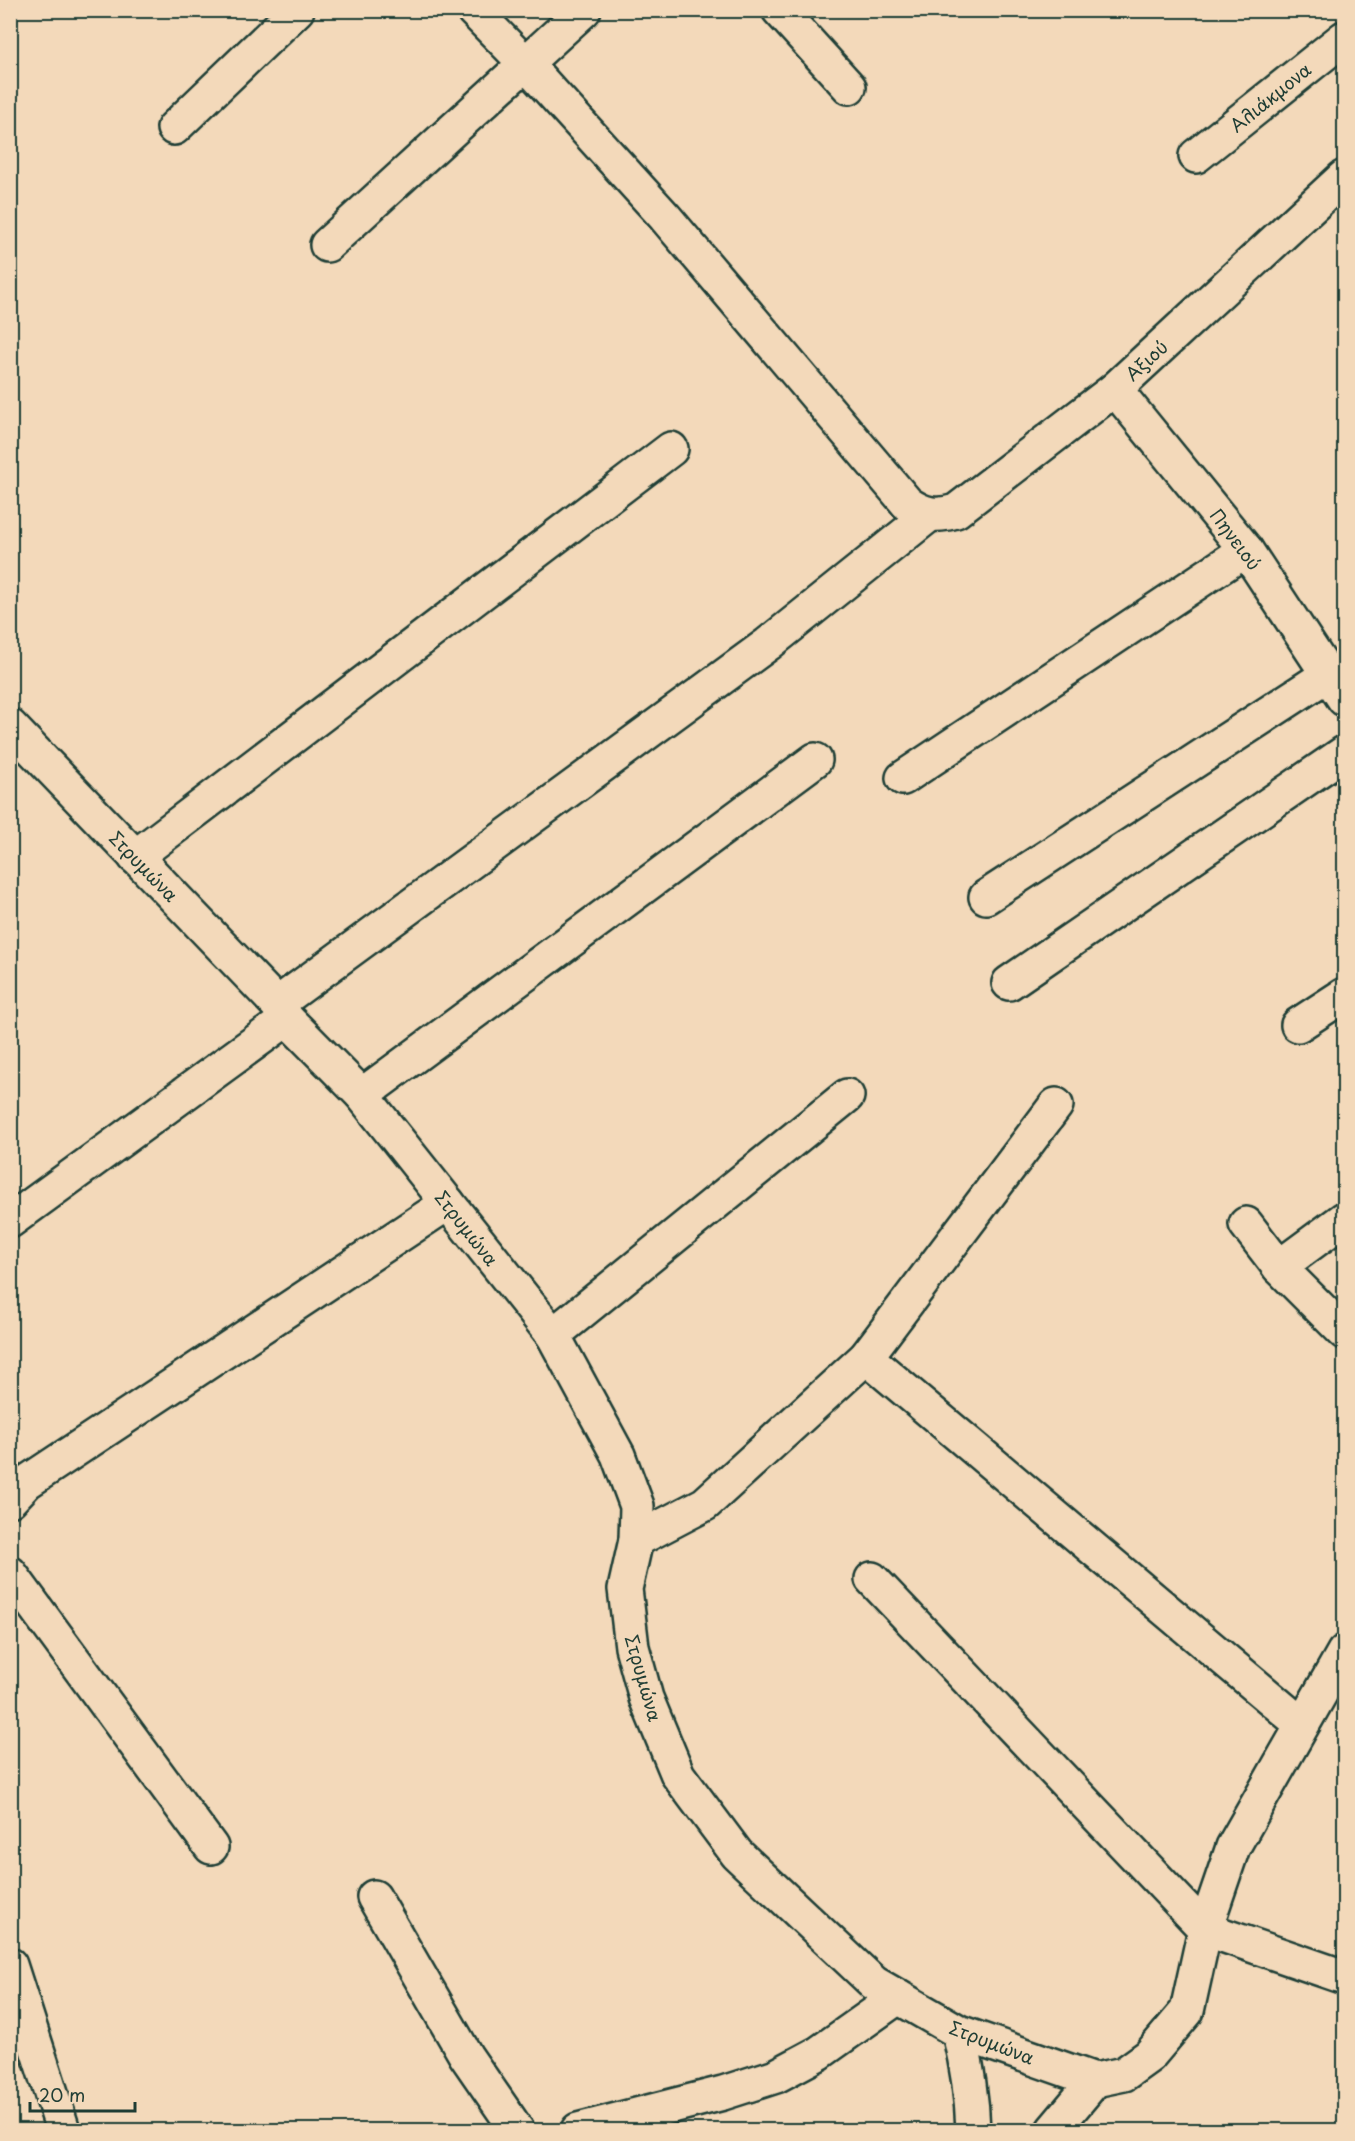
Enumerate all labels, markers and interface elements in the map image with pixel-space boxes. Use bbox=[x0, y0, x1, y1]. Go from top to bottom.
street label: Αλιάκμονα bbox=[1224, 56, 1317, 138]
street label: Αξιού bbox=[1119, 333, 1173, 387]
street label: Πηνειού bbox=[1204, 503, 1268, 575]
street label: Στρυμώνα bbox=[103, 825, 185, 907]
street label: Στρυμώνα bbox=[429, 1185, 505, 1271]
street label: Στρυμώνα bbox=[619, 1632, 669, 1725]
street label: Στρυμώνα bbox=[946, 2013, 1039, 2071]
scale bar bbox=[30, 2075, 135, 2113]
text: 20 m bbox=[39, 2081, 85, 2108]

